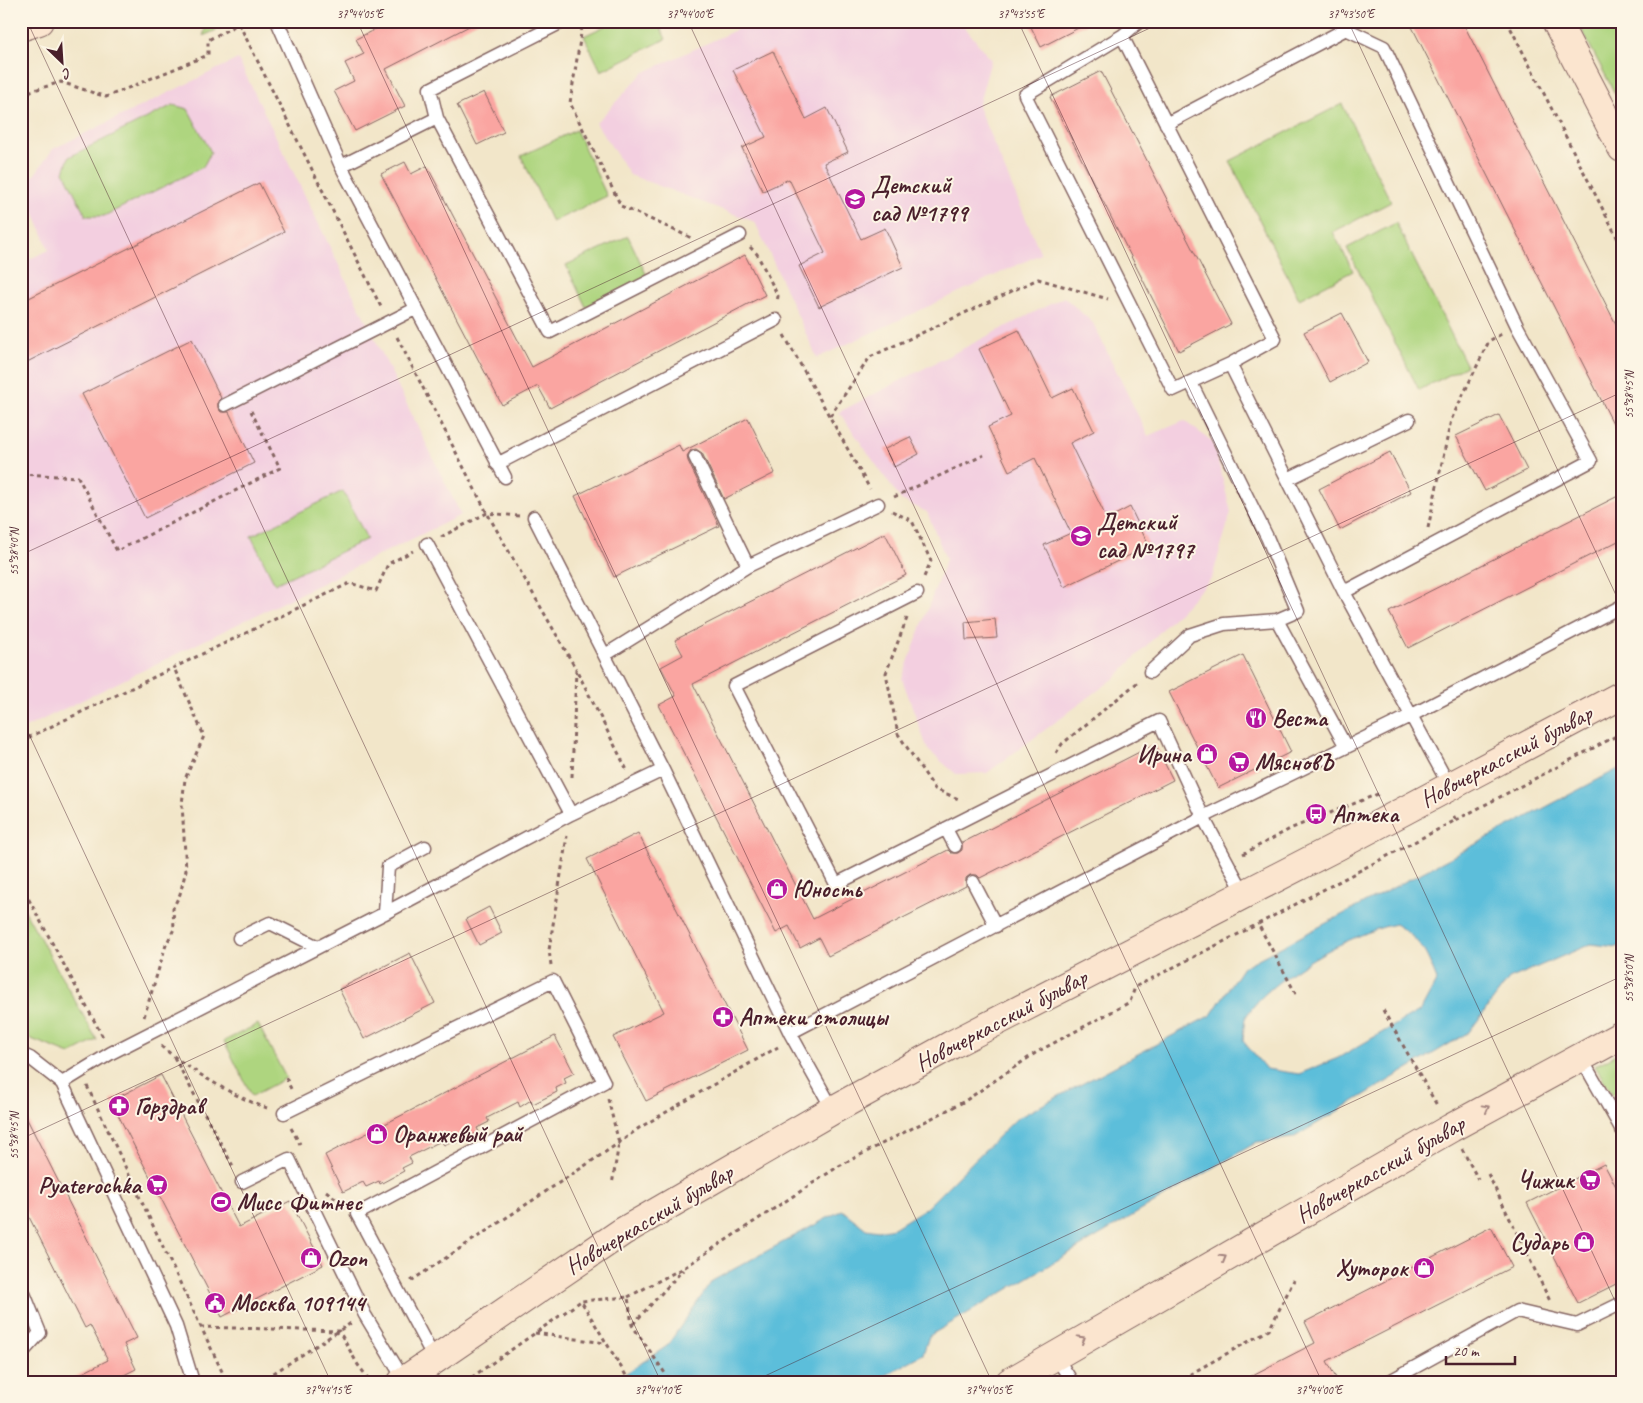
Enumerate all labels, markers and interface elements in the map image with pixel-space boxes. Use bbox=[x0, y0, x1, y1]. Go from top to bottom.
text: 37°44'05"E bbox=[337, 6, 385, 22]
text: 37°44'00"E bbox=[667, 6, 715, 22]
text: 37°43'55"E bbox=[998, 6, 1046, 22]
text: 37°43'50"E bbox=[1328, 6, 1376, 22]
north arrow bbox=[38, 38, 88, 88]
text: С bbox=[59, 64, 74, 83]
place label: Детский сад №1799 bbox=[871, 170, 970, 228]
school or university icon: Детский сад №1799 bbox=[843, 187, 867, 211]
text: 55°38'45"N bbox=[1621, 370, 1637, 419]
place label: Детский сад №1797 bbox=[1097, 507, 1196, 565]
school or university icon: Детский сад №1797 bbox=[1069, 524, 1093, 548]
text: 55°38'40"N bbox=[6, 527, 22, 576]
street label: Новочеркасский бульвар bbox=[1415, 697, 1599, 814]
place label: Веста bbox=[1272, 703, 1329, 733]
restaurant icon: Веста bbox=[1244, 706, 1268, 730]
place label: Ирина bbox=[1137, 739, 1192, 769]
shop icon: Ирина bbox=[1195, 742, 1219, 766]
place label: МясновЪ bbox=[1255, 747, 1336, 777]
supermarket icon: МясновЪ bbox=[1227, 750, 1251, 774]
place label: Аптека bbox=[1332, 799, 1400, 829]
bus stop icon: Аптека bbox=[1304, 802, 1328, 826]
place label: Юность bbox=[793, 874, 863, 904]
shop icon: Юность bbox=[765, 877, 789, 901]
text: 55°38'50"N bbox=[1621, 954, 1637, 1003]
street label: Новочеркасский бульвар bbox=[910, 961, 1094, 1078]
place label: Аптеки столицы bbox=[739, 1002, 889, 1032]
pharmacy icon: Аптеки столицы bbox=[711, 1005, 735, 1029]
place label: Горздрав bbox=[135, 1091, 208, 1122]
pharmacy icon: Горздрав bbox=[107, 1094, 131, 1118]
one-way arrow bbox=[1480, 1104, 1489, 1114]
street label: Новочеркасский бульвар bbox=[1290, 1107, 1472, 1230]
text: 55°38'45"N bbox=[6, 1111, 22, 1160]
place label: Оранжевый рай bbox=[393, 1119, 524, 1149]
shop icon: Оранжевый рай bbox=[365, 1122, 389, 1146]
street label: Новочеркасский бульвар bbox=[560, 1156, 740, 1281]
place label: Чижик bbox=[1517, 1165, 1576, 1195]
supermarket icon: Чижик bbox=[1578, 1168, 1602, 1192]
place label: Pyaterochka bbox=[38, 1170, 143, 1200]
supermarket icon: Pyaterochka bbox=[145, 1173, 169, 1197]
place label: Мисс Фитнес bbox=[237, 1187, 364, 1217]
sports icon: Мисс Фитнес bbox=[209, 1190, 233, 1214]
place label: Сударь bbox=[1510, 1227, 1570, 1257]
shop icon: Сударь bbox=[1572, 1230, 1596, 1254]
place label: Ozon bbox=[327, 1243, 368, 1273]
shop icon: Ozon bbox=[299, 1246, 323, 1270]
place label: Хуторок bbox=[1336, 1253, 1410, 1283]
one-way arrow bbox=[1217, 1254, 1226, 1264]
shop icon: Хуторок bbox=[1412, 1256, 1436, 1280]
place label: Москва 109144 bbox=[231, 1288, 368, 1318]
public building icon: Москва 109144 bbox=[203, 1291, 227, 1315]
scale bar bbox=[1446, 1333, 1514, 1365]
one-way arrow bbox=[1077, 1335, 1086, 1345]
text: 20 m bbox=[1453, 1342, 1480, 1361]
text: 37°44'15"E bbox=[305, 1382, 353, 1398]
text: 37°44'10"E bbox=[635, 1382, 683, 1398]
text: 37°44'05"E bbox=[966, 1382, 1014, 1398]
text: 37°44'00"E bbox=[1296, 1382, 1344, 1398]

